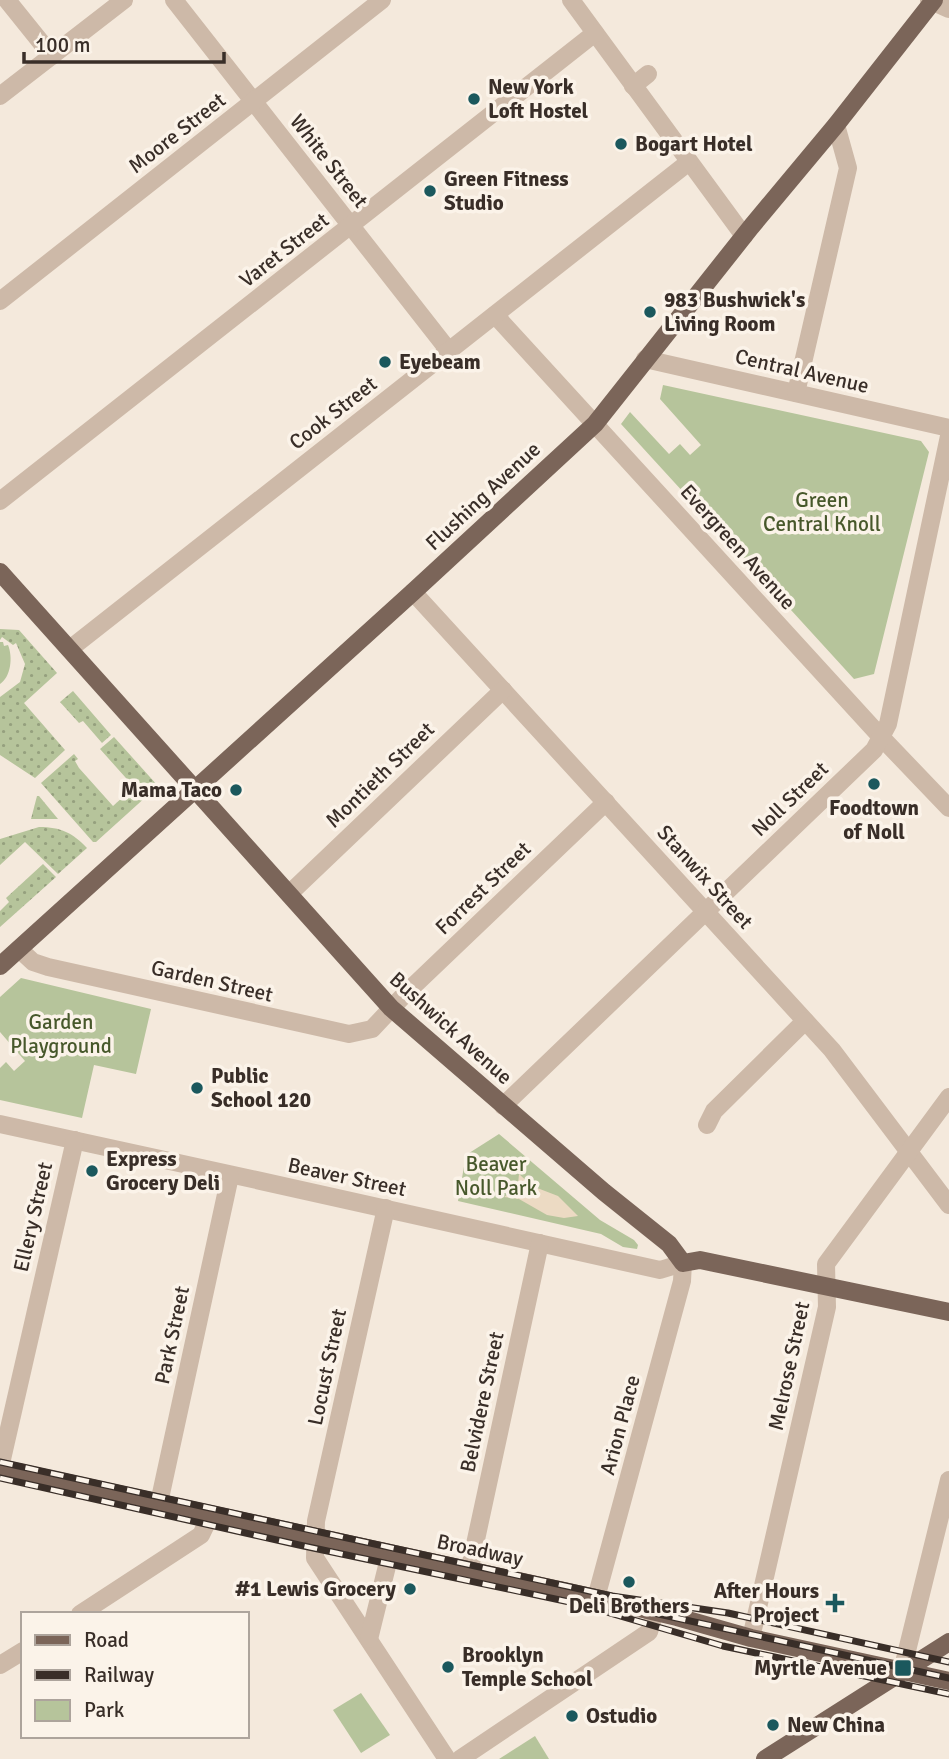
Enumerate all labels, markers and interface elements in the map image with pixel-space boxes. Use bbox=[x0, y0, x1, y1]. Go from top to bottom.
scale bar bbox=[24, 21, 224, 65]
text: 100 m bbox=[35, 32, 90, 58]
place label: New York Loft Hostel bbox=[488, 74, 589, 124]
street label: Moore Street bbox=[123, 87, 231, 179]
marker: New York Loft Hostel bbox=[466, 91, 482, 107]
street label: White Street bbox=[284, 109, 374, 213]
place label: Bogart Hotel bbox=[635, 131, 753, 157]
marker: Bogart Hotel bbox=[613, 136, 629, 152]
place label: Green Fitness Studio bbox=[444, 166, 569, 216]
marker: Green Fitness Studio bbox=[422, 183, 438, 199]
street label: Varet Street bbox=[234, 207, 334, 293]
place label: 983 Bushwick's Living Room bbox=[664, 287, 805, 337]
marker: 983 Bushwick's Living Room bbox=[642, 304, 658, 320]
street label: Central Avenue bbox=[733, 343, 871, 399]
place label: Eyebeam bbox=[399, 349, 481, 375]
marker: Eyebeam bbox=[377, 354, 393, 370]
street label: Cook Street bbox=[284, 371, 382, 455]
street label: Flushing Avenue bbox=[420, 436, 546, 556]
street label: Evergreen Avenue bbox=[675, 479, 801, 615]
park label: Green Central Knoll bbox=[763, 487, 881, 537]
street label: Montieth Street bbox=[320, 717, 440, 833]
street label: Noll Street bbox=[746, 756, 834, 842]
marker: Foodtown of Noll bbox=[866, 776, 882, 792]
place label: Mama Taco bbox=[121, 777, 222, 803]
marker: Mama Taco bbox=[228, 782, 244, 798]
place label: Foodtown of Noll bbox=[829, 795, 919, 845]
street label: Stanwix Street bbox=[652, 820, 758, 934]
street label: Forrest Street bbox=[430, 836, 536, 940]
street label: Garden Street bbox=[149, 954, 275, 1008]
street label: Bushwick Avenue bbox=[384, 966, 518, 1090]
park label: Garden Playground bbox=[10, 1009, 112, 1059]
place label: Public School 120 bbox=[211, 1063, 311, 1113]
marker: Public School 120 bbox=[189, 1080, 205, 1096]
place label: Express Grocery Deli bbox=[106, 1146, 220, 1196]
park label: Beaver Noll Park bbox=[455, 1151, 538, 1201]
street label: Beaver Street bbox=[285, 1152, 409, 1202]
street label: Ellery Street bbox=[8, 1160, 58, 1274]
marker: Express Grocery Deli bbox=[84, 1163, 100, 1179]
street label: Park Street bbox=[149, 1284, 195, 1386]
street label: Melrose Street bbox=[763, 1299, 815, 1433]
street label: Locust Street bbox=[302, 1306, 352, 1428]
street label: Belvidere Street bbox=[454, 1329, 510, 1475]
street label: Arion Place bbox=[594, 1372, 646, 1478]
street label: Broadway bbox=[435, 1528, 526, 1572]
marker: Deli Brothers bbox=[621, 1574, 637, 1590]
place label: #1 Lewis Grocery bbox=[235, 1576, 397, 1602]
place label: After Hours Project bbox=[714, 1578, 819, 1628]
marker: #1 Lewis Grocery bbox=[402, 1581, 418, 1597]
place label: Deli Brothers bbox=[569, 1593, 689, 1619]
marker: After Hours Project bbox=[825, 1593, 845, 1613]
legend bbox=[21, 1612, 248, 1738]
text: Road bbox=[84, 1627, 129, 1653]
place label: Brooklyn Temple School bbox=[462, 1642, 593, 1692]
place label: Myrtle Avenue bbox=[754, 1655, 887, 1681]
marker: Myrtle Avenue bbox=[893, 1658, 913, 1678]
marker: Brooklyn Temple School bbox=[440, 1659, 456, 1675]
text: Railway bbox=[84, 1662, 154, 1688]
text: Park bbox=[84, 1697, 125, 1723]
place label: Ostudio bbox=[586, 1703, 657, 1729]
marker: Ostudio bbox=[564, 1708, 580, 1724]
place label: New China bbox=[787, 1712, 885, 1738]
marker: New China bbox=[765, 1717, 781, 1733]

